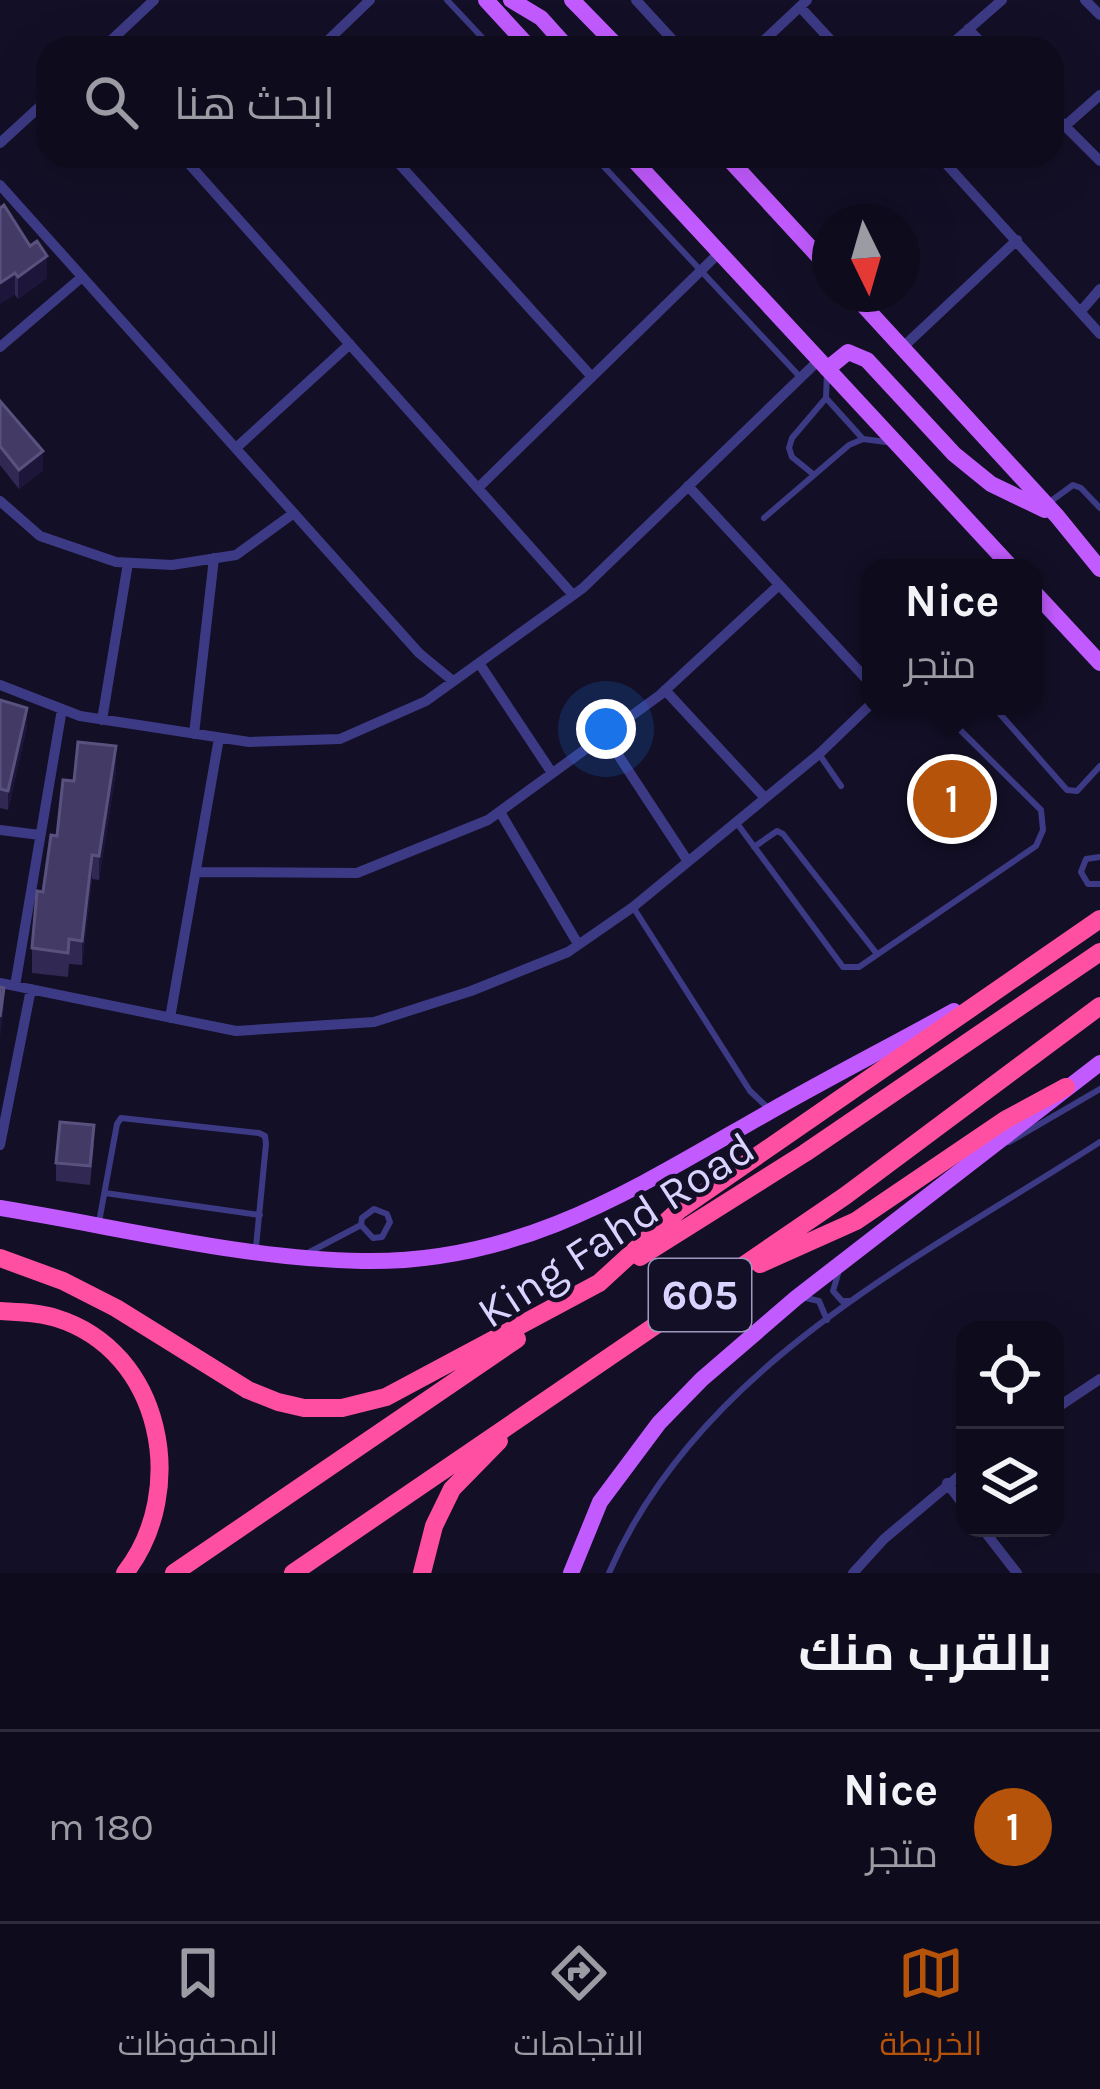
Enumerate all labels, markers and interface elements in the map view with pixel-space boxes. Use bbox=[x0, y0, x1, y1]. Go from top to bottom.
search box bbox=[36, 36, 1064, 168]
icon: search bbox=[78, 69, 144, 135]
text: ابحث هنا bbox=[174, 78, 335, 130]
north arrow bbox=[812, 204, 920, 312]
popup bbox=[862, 559, 1042, 715]
text: Nice bbox=[905, 575, 999, 627]
text: متجر bbox=[905, 642, 976, 688]
your location bbox=[576, 699, 636, 759]
pin: 1 bbox=[913, 754, 991, 844]
street label: King Fahd Road bbox=[468, 1121, 765, 1340]
road number: 605 bbox=[649, 1259, 751, 1331]
map controls bbox=[956, 1321, 1064, 1537]
button: locate bbox=[956, 1321, 1064, 1429]
button: layers bbox=[956, 1429, 1064, 1537]
text: بالقرب منك bbox=[799, 1623, 1052, 1683]
text: Nice bbox=[843, 1764, 938, 1816]
text: 180 m bbox=[48, 1804, 154, 1850]
text: 1 bbox=[1006, 1804, 1020, 1850]
text: متجر bbox=[866, 1831, 938, 1877]
tab: المحفوظات bbox=[118, 1940, 278, 2074]
tab: الاتجاهات bbox=[514, 1940, 644, 2074]
tab: الخريطة bbox=[879, 1940, 982, 2074]

